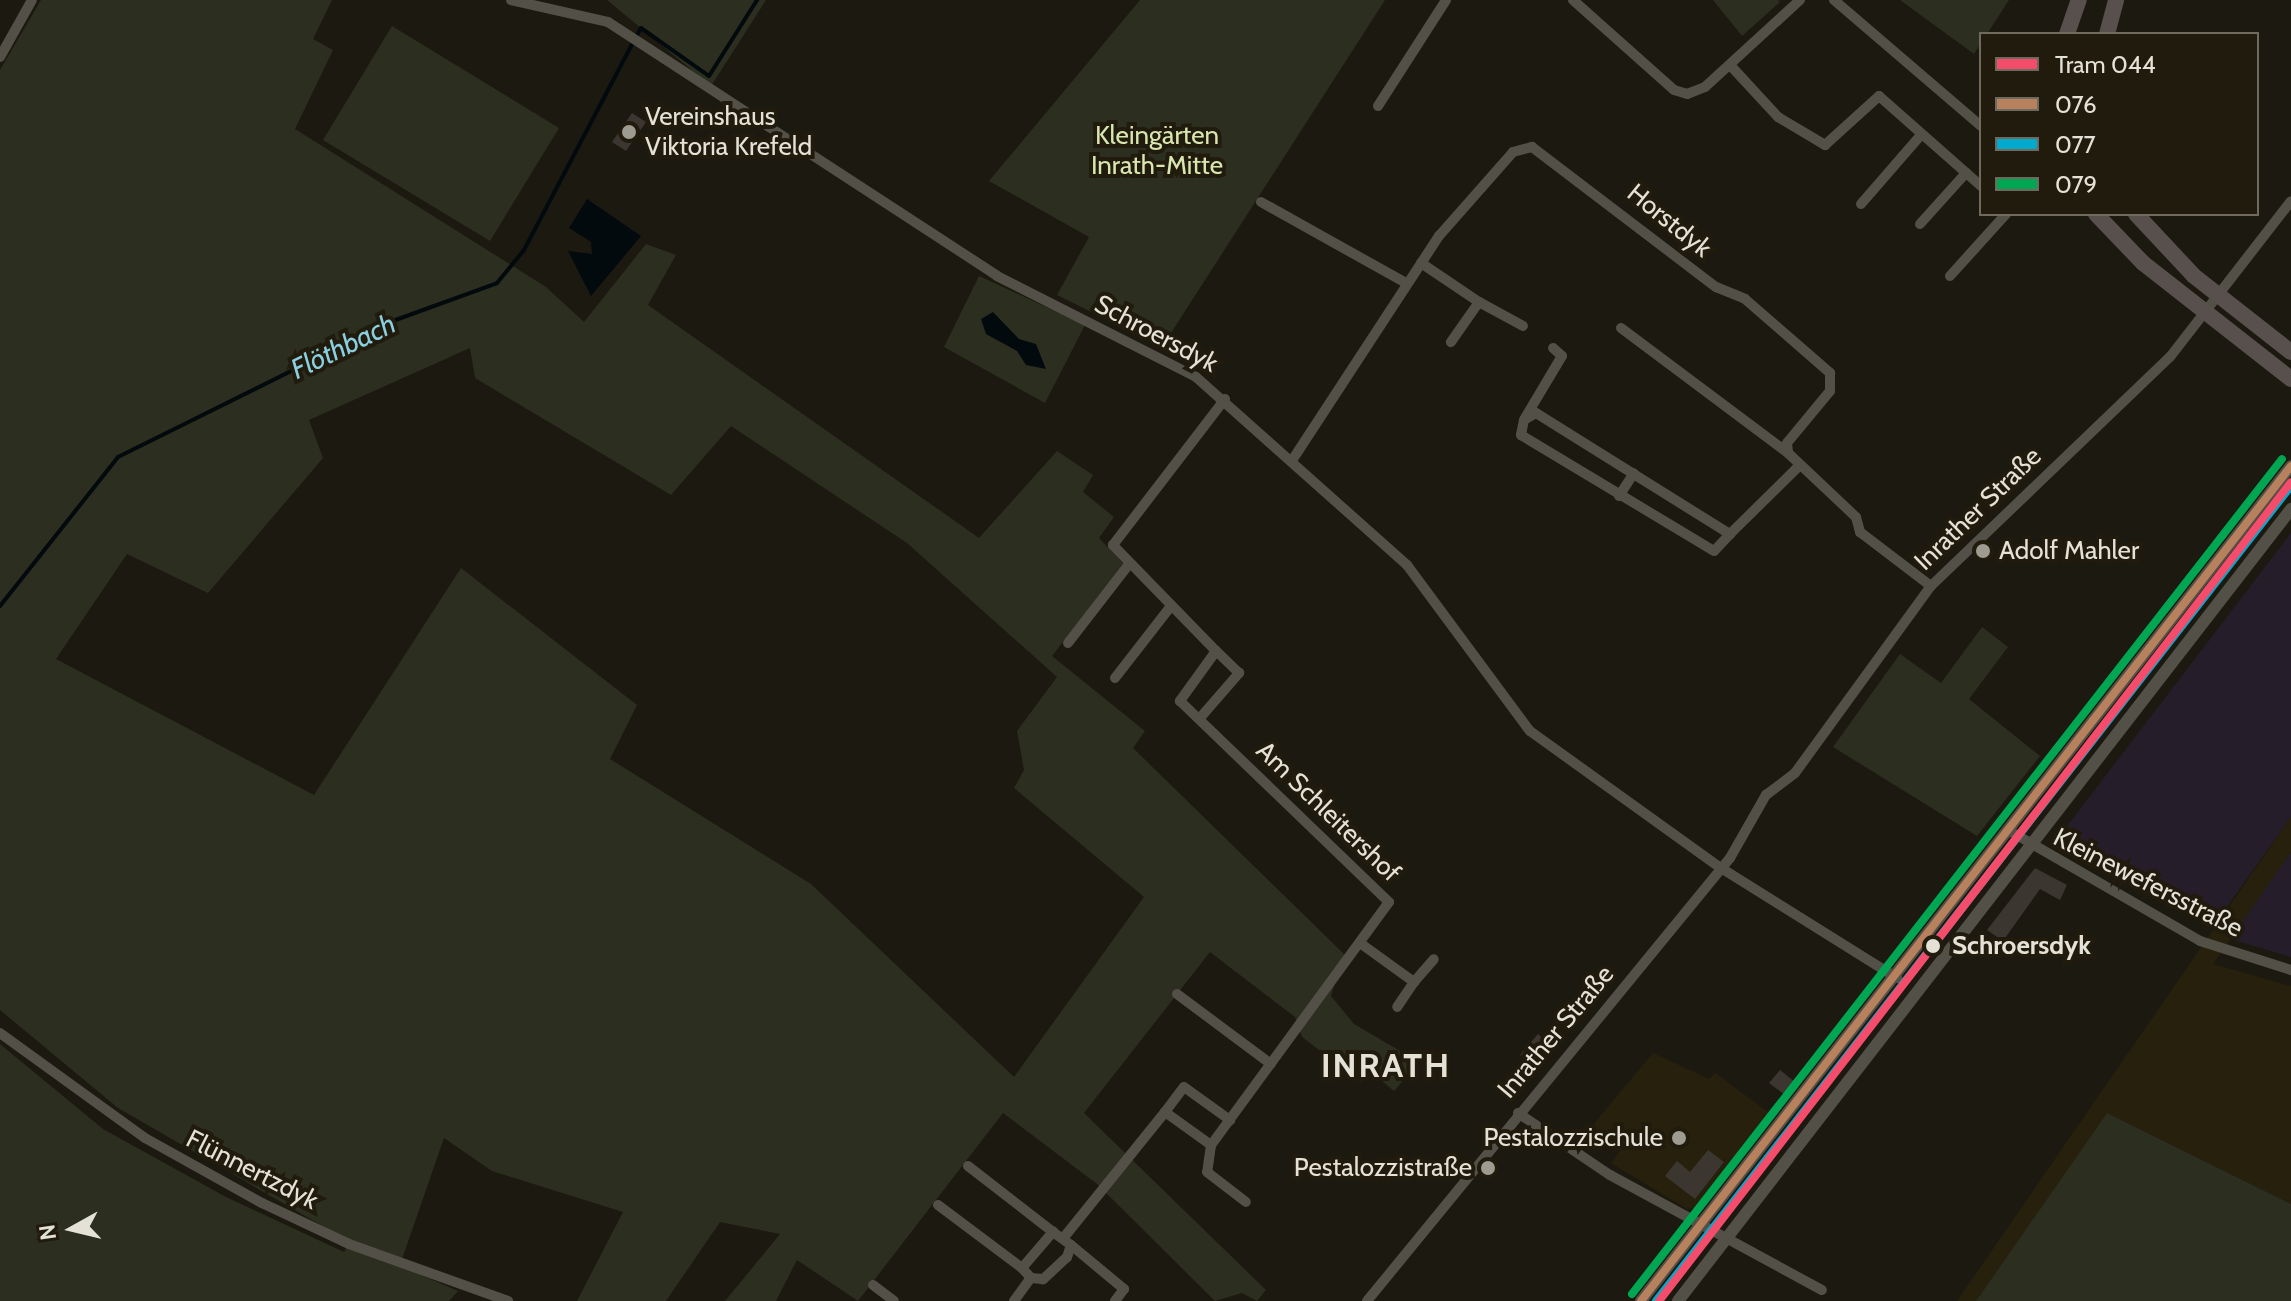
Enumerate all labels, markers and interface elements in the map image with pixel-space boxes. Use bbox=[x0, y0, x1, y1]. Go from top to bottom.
legend bbox=[1979, 32, 2259, 216]
text: Tram 044 bbox=[2055, 50, 2156, 79]
text: 076 bbox=[2055, 90, 2097, 119]
place label: Vereinshaus Viktoria Krefeld bbox=[645, 101, 812, 162]
park label: Kleingärten Inrath-Mitte bbox=[1091, 120, 1223, 182]
marker: Vereinshaus Viktoria Krefeld bbox=[620, 123, 638, 141]
text: 077 bbox=[2055, 130, 2096, 159]
text: 079 bbox=[2055, 170, 2097, 199]
street label: Horstdyk bbox=[1621, 178, 1717, 264]
street label: Schroersdyk bbox=[1089, 289, 1223, 379]
water label: Flöthbach bbox=[285, 306, 401, 386]
street label: Inrather Straße bbox=[1908, 441, 2048, 577]
place label: Adolf Mahler bbox=[1999, 535, 2139, 567]
marker: Adolf Mahler bbox=[1974, 542, 1992, 560]
street label: Am Schleitershof bbox=[1249, 735, 1407, 889]
street label: Kleinewefersstraße bbox=[2048, 822, 2248, 944]
place label: Schroersdyk bbox=[1952, 930, 2091, 962]
marker: Schroersdyk bbox=[1921, 934, 1945, 958]
street label: Inrather Straße bbox=[1491, 959, 1621, 1105]
district label: INRATH bbox=[1321, 1046, 1451, 1086]
place label: Pestalozzischule bbox=[1483, 1122, 1663, 1154]
street label: Flünnertzdyk bbox=[181, 1123, 323, 1217]
marker: Pestalozzischule bbox=[1670, 1129, 1688, 1147]
place label: Pestalozzistraße bbox=[1294, 1152, 1472, 1184]
marker: Pestalozzistraße bbox=[1479, 1159, 1497, 1177]
north arrow bbox=[32, 1189, 112, 1269]
text: N bbox=[33, 1223, 62, 1242]

